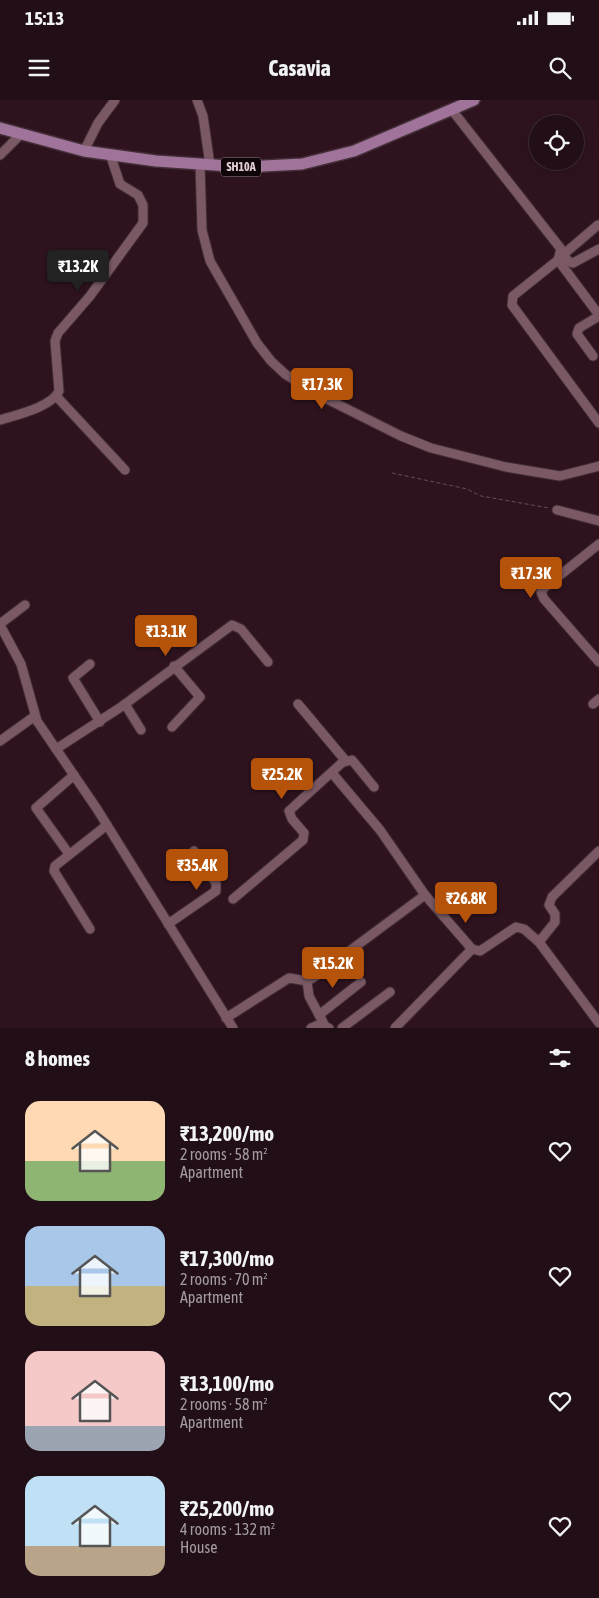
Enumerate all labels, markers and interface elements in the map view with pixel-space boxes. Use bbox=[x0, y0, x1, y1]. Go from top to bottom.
text: 15:13 bbox=[25, 7, 64, 29]
icon: menu bbox=[25, 54, 53, 82]
icon: search bbox=[546, 54, 574, 82]
text: Casavia bbox=[268, 55, 331, 81]
map controls bbox=[529, 115, 584, 170]
button: locate bbox=[529, 115, 584, 170]
road number: SH10A bbox=[221, 158, 261, 176]
pin: ₹13.2K bbox=[37, 250, 119, 292]
text: ₹13.2K bbox=[58, 257, 98, 275]
pin: ₹17.3K bbox=[281, 368, 363, 410]
text: ₹17.3K bbox=[302, 375, 342, 393]
pin: ₹17.3K bbox=[490, 556, 572, 599]
text: ₹17.3K bbox=[511, 564, 551, 582]
pin: ₹13.1K bbox=[125, 614, 207, 657]
text: ₹13.1K bbox=[146, 622, 186, 640]
pin: ₹25.2K bbox=[241, 758, 323, 800]
text: ₹25.2K bbox=[262, 765, 302, 783]
pin: ₹35.4K bbox=[156, 848, 238, 891]
text: ₹35.4K bbox=[177, 856, 217, 874]
pin: ₹26.8K bbox=[425, 882, 507, 924]
text: ₹26.8K bbox=[446, 889, 486, 907]
pin: ₹15.2K bbox=[292, 946, 374, 989]
text: ₹15.2K bbox=[313, 954, 353, 972]
icon: filters bbox=[546, 1044, 574, 1072]
text: 8 homes bbox=[25, 1046, 90, 1070]
icon: home bbox=[65, 1121, 125, 1181]
text: ₹13,200/mo bbox=[180, 1121, 274, 1145]
icon: heart bbox=[546, 1137, 574, 1165]
text: 2 rooms · 58 m² bbox=[180, 1145, 268, 1163]
text: Apartment bbox=[180, 1163, 243, 1181]
icon: home bbox=[65, 1246, 125, 1306]
text: ₹17,300/mo bbox=[180, 1246, 274, 1270]
icon: heart bbox=[546, 1262, 574, 1290]
text: 2 rooms · 70 m² bbox=[180, 1270, 268, 1288]
text: Apartment bbox=[180, 1288, 243, 1306]
icon: home bbox=[65, 1371, 125, 1431]
text: ₹13,100/mo bbox=[180, 1371, 274, 1395]
icon: heart bbox=[546, 1387, 574, 1415]
text: 2 rooms · 58 m² bbox=[180, 1395, 268, 1413]
text: Apartment bbox=[180, 1413, 243, 1431]
icon: home bbox=[65, 1496, 125, 1556]
text: ₹25,200/mo bbox=[180, 1496, 274, 1520]
icon: heart bbox=[546, 1512, 574, 1540]
text: 4 rooms · 132 m² bbox=[180, 1520, 275, 1538]
text: House bbox=[180, 1538, 217, 1556]

